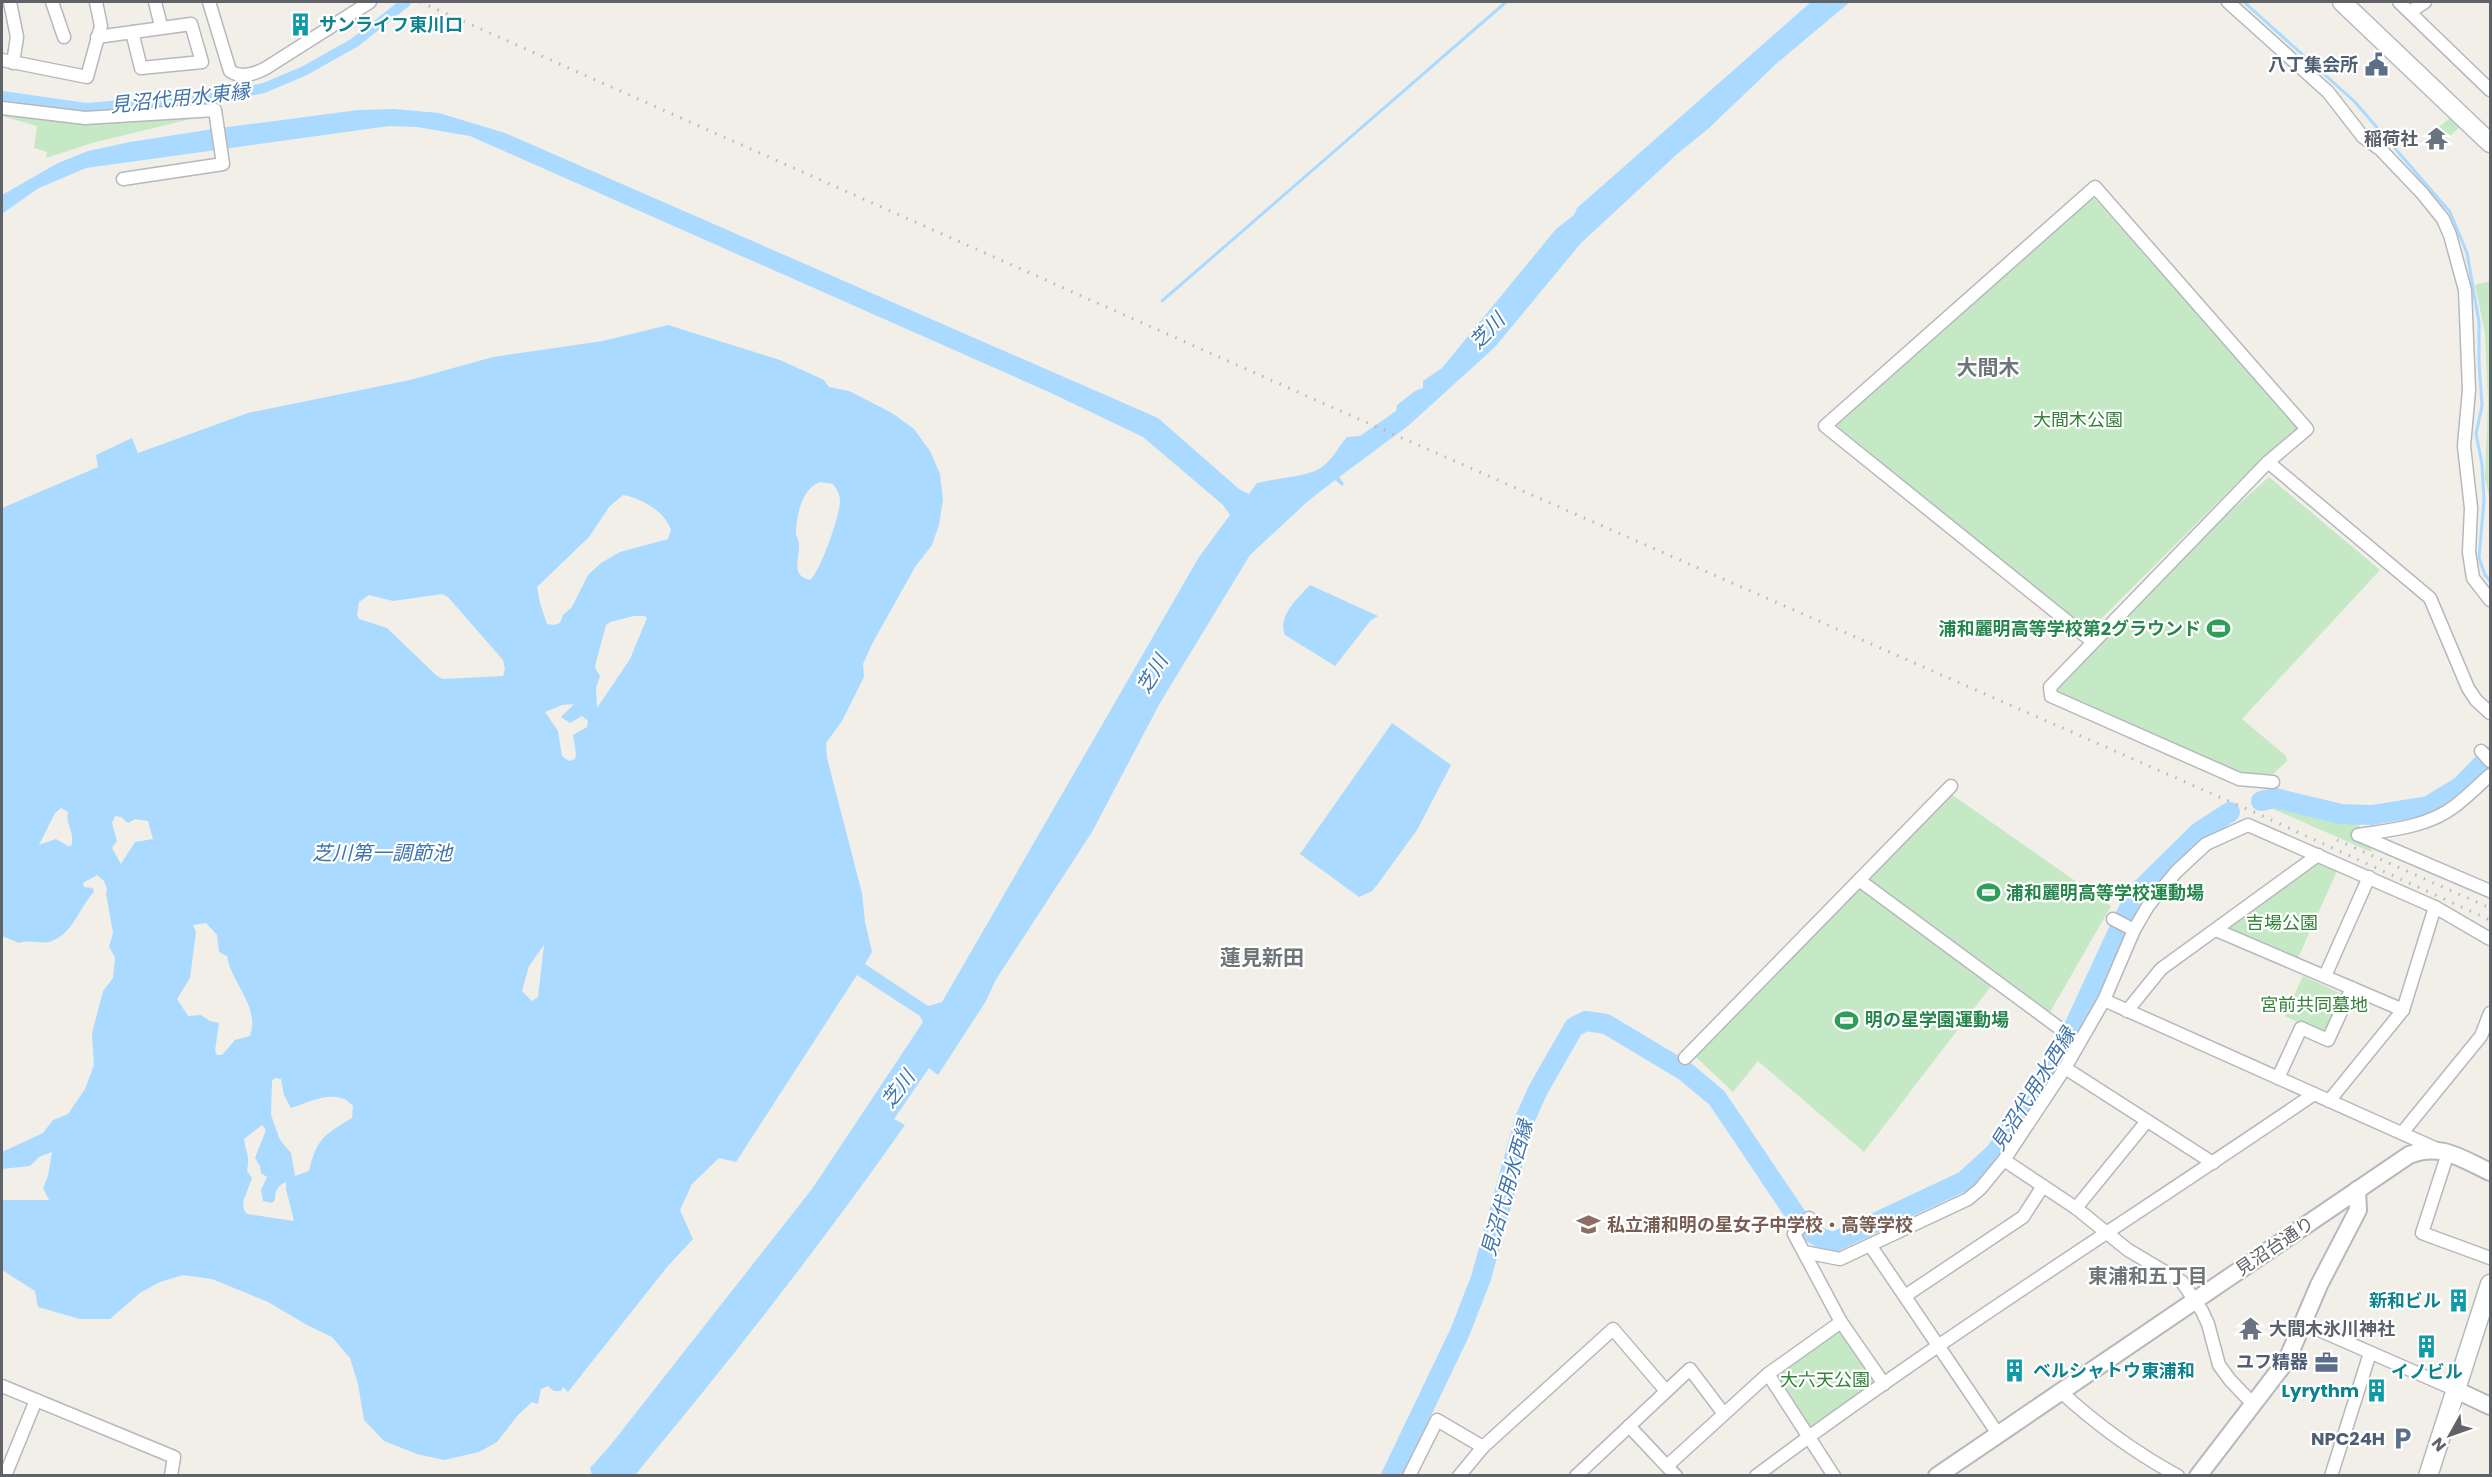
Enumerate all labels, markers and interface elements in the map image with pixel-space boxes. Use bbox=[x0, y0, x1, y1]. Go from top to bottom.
building icon: サンライフ東川口 bbox=[288, 12, 314, 38]
place label: サンライフ東川口 bbox=[319, 12, 463, 37]
place label: 八丁集会所 bbox=[2268, 52, 2358, 77]
public building icon: 八丁集会所 bbox=[2363, 52, 2389, 78]
water label: 見沼代用水東縁 bbox=[109, 77, 253, 119]
place label: 稲荷社 bbox=[2364, 126, 2418, 151]
temple icon: 稲荷社 bbox=[2423, 126, 2449, 152]
water label: 芝川 bbox=[1463, 305, 1512, 355]
district label: 大間木 bbox=[1957, 353, 2020, 382]
park label: 大間木公園 bbox=[2033, 407, 2123, 432]
place label: 浦和麗明高等学校第2グラウンド bbox=[1939, 616, 2201, 641]
sports icon: 浦和麗明高等学校第2グラウンド bbox=[2206, 616, 2232, 642]
water label: 芝川 bbox=[1130, 648, 1175, 698]
water label: 芝川第一調節池 bbox=[312, 839, 454, 867]
sports icon: 浦和麗明高等学校運動場 bbox=[1975, 880, 2001, 906]
place label: 浦和麗明高等学校運動場 bbox=[2006, 880, 2204, 905]
park label: 吉場公園 bbox=[2246, 910, 2318, 935]
district label: 蓮見新田 bbox=[1220, 943, 1304, 972]
park label: 宮前共同墓地 bbox=[2260, 992, 2368, 1017]
sports icon: 明の星学園運動場 bbox=[1834, 1007, 1860, 1033]
place label: 明の星学園運動場 bbox=[1865, 1007, 2009, 1032]
water label: 見沼代用水西縁 bbox=[1984, 1021, 2083, 1156]
water label: 芝川 bbox=[875, 1063, 922, 1113]
water label: 見沼代用水西縁 bbox=[1474, 1115, 1540, 1259]
street label: 見沼台通り bbox=[2230, 1210, 2319, 1281]
school or university icon: 私立浦和明の星女子中学校・高等学校 bbox=[1576, 1212, 1602, 1238]
place label: 私立浦和明の星女子中学校・高等学校 bbox=[1607, 1212, 1913, 1237]
district label: 東浦和五丁目 bbox=[2088, 1262, 2208, 1290]
place label: 新和ビル bbox=[2369, 1288, 2441, 1313]
building icon: 新和ビル bbox=[2446, 1288, 2472, 1314]
temple icon: 大間木氷川神社 bbox=[2238, 1316, 2264, 1342]
place label: 大間木氷川神社 bbox=[2269, 1316, 2395, 1341]
building icon: イノビル bbox=[2414, 1333, 2440, 1359]
place label: ユフ精器 bbox=[2236, 1349, 2308, 1374]
office icon: ユフ精器 bbox=[2313, 1349, 2339, 1375]
building icon: ベルシャトウ東浦和 bbox=[2002, 1358, 2028, 1384]
place label: ベルシャトウ東浦和 bbox=[2033, 1358, 2195, 1383]
place label: イノビル bbox=[2391, 1359, 2463, 1384]
park label: 大六天公園 bbox=[1780, 1367, 1870, 1392]
place label: Lyrythm bbox=[2281, 1378, 2359, 1403]
building icon: Lyrythm bbox=[2364, 1378, 2390, 1404]
north arrow bbox=[2420, 1405, 2480, 1465]
place label: NPC24H bbox=[2311, 1426, 2385, 1451]
parking icon: NPC24H bbox=[2390, 1426, 2416, 1452]
text: N bbox=[2426, 1432, 2452, 1456]

